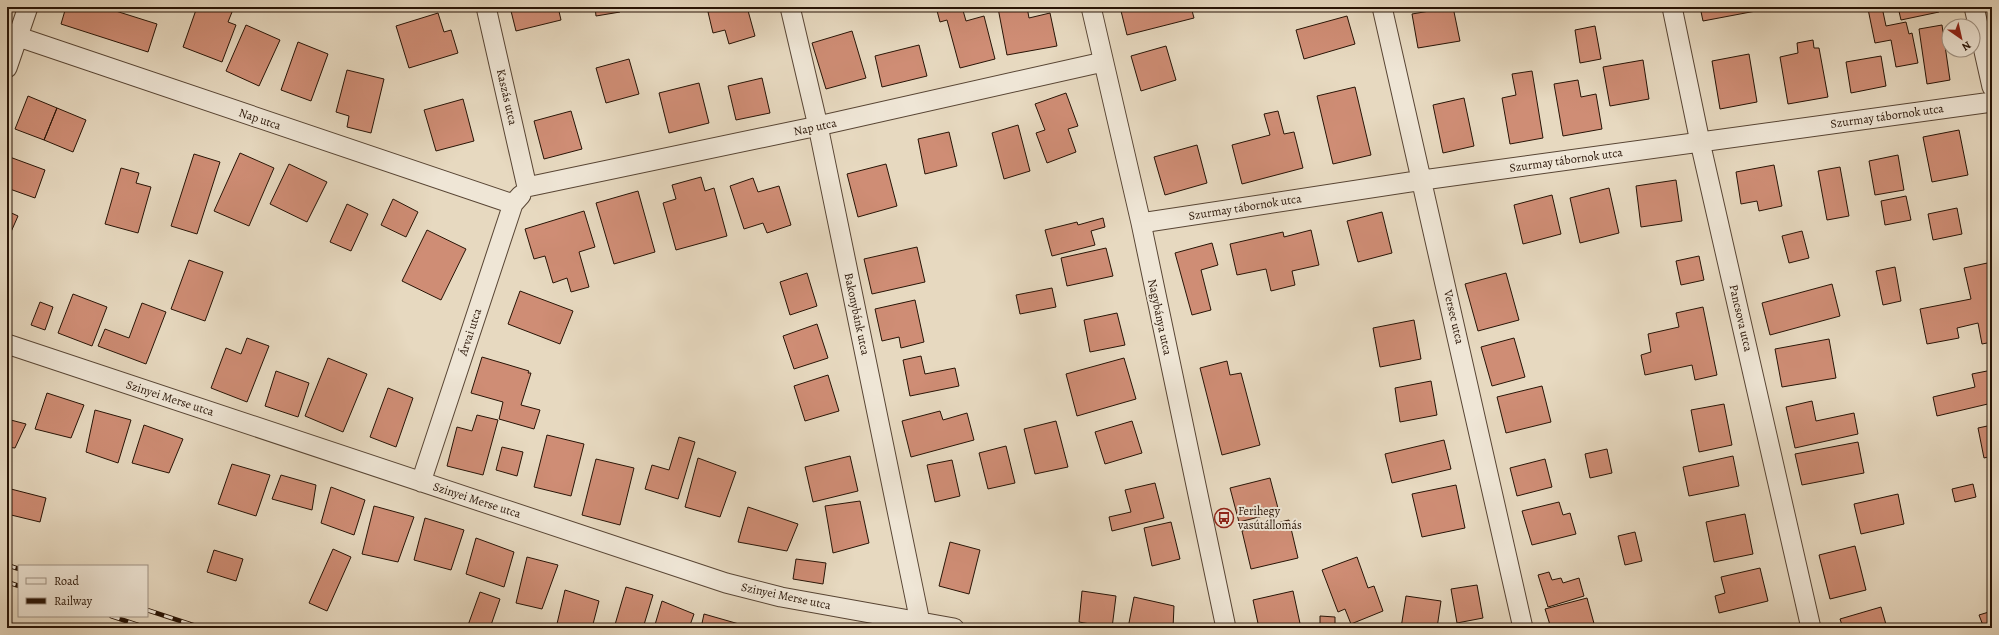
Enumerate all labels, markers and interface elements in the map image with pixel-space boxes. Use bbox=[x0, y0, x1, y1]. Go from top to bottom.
north arrow bbox=[1941, 18, 1981, 58]
text: N bbox=[1959, 37, 1974, 54]
street label: Kaszás utca bbox=[493, 67, 521, 127]
street label: Szurmay tábornok utca bbox=[1829, 100, 1945, 132]
street label: Nap utca bbox=[237, 104, 284, 134]
street label: Nap utca bbox=[792, 115, 838, 139]
street label: Szurmay tábornok utca bbox=[1508, 144, 1624, 176]
street label: Szurmay tábornok utca bbox=[1187, 190, 1303, 224]
street label: Bakonybánk utca bbox=[840, 271, 874, 357]
street label: Nagybánya utca bbox=[1144, 277, 1176, 357]
street label: Pancsova utca bbox=[1726, 283, 1757, 353]
street label: Versec utca bbox=[1440, 287, 1468, 346]
street label: Árvai utca bbox=[455, 306, 485, 359]
street label: Szinyei Merse utca bbox=[124, 376, 216, 420]
street label: Szinyei Merse utca bbox=[431, 478, 523, 522]
place label: Ferihegy vasútállomás bbox=[1237, 503, 1302, 533]
bus stop icon: Ferihegy vasútállomás bbox=[1213, 507, 1235, 529]
legend bbox=[18, 565, 148, 617]
text: Road bbox=[54, 573, 80, 589]
street label: Szinyei Merse utca bbox=[740, 579, 833, 613]
text: Railway bbox=[54, 593, 93, 609]

